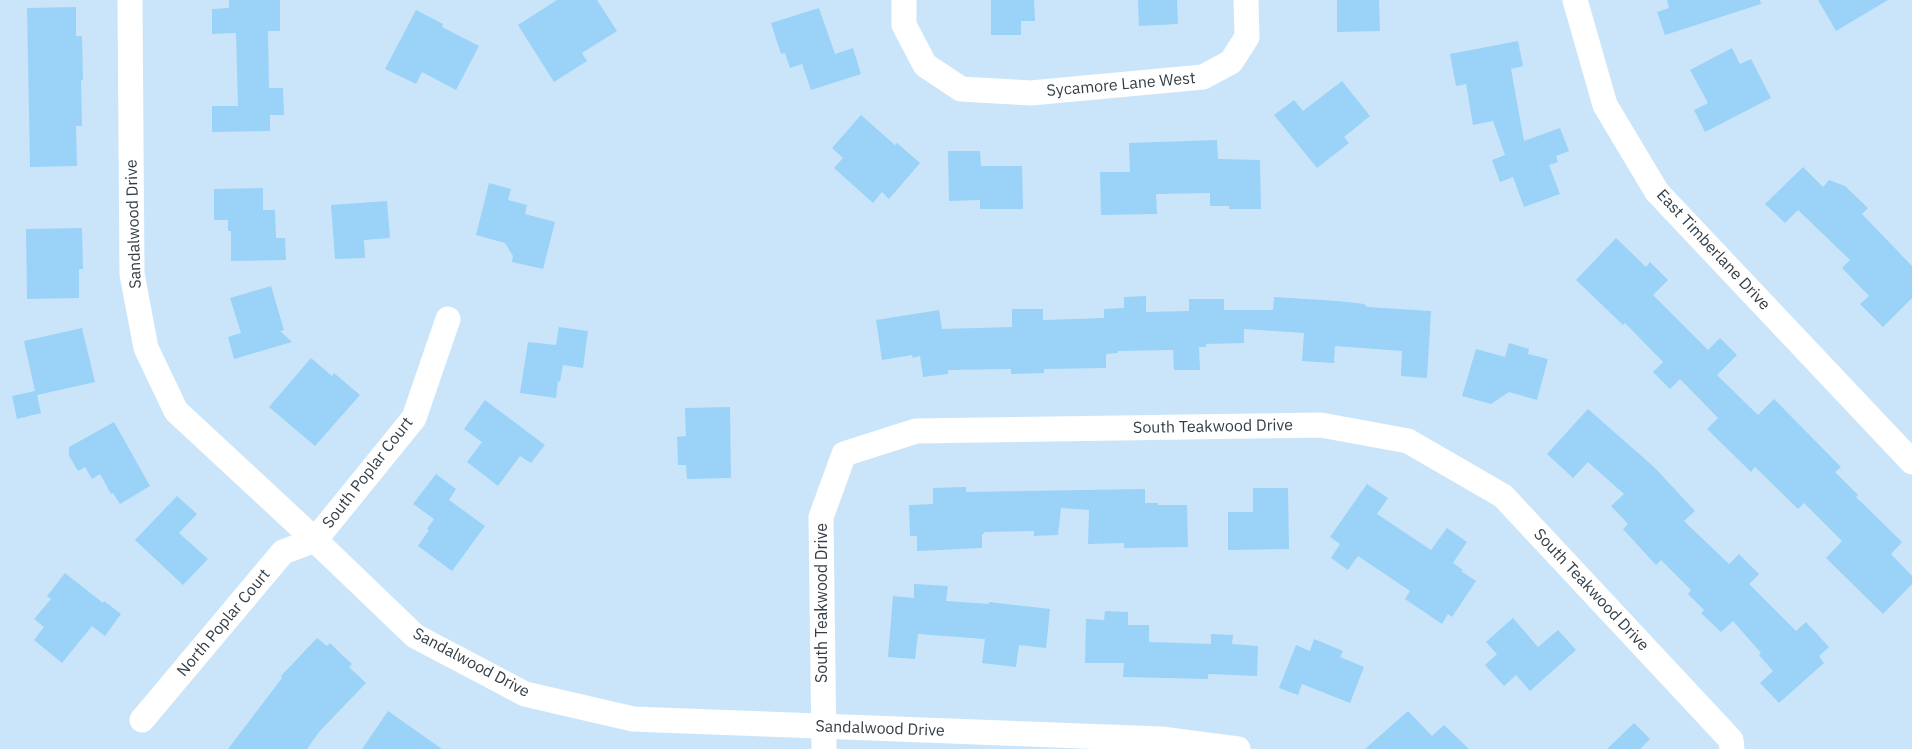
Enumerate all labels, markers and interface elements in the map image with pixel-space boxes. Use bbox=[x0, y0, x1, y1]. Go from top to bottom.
street label: Sycamore Lane West bbox=[1046, 69, 1196, 101]
street label: Sandalwood Drive bbox=[122, 159, 146, 289]
street label: East Timberlane Drive bbox=[1652, 186, 1774, 314]
street label: South Poplar Court bbox=[319, 414, 417, 532]
street label: South Teakwood Drive bbox=[1133, 416, 1293, 438]
street label: South Teakwood Drive bbox=[812, 523, 832, 683]
street label: South Teakwood Drive bbox=[1529, 525, 1653, 655]
street label: North Poplar Court bbox=[173, 565, 275, 681]
street label: Sandalwood Drive bbox=[409, 624, 533, 702]
street label: Sandalwood Drive bbox=[815, 717, 945, 741]

